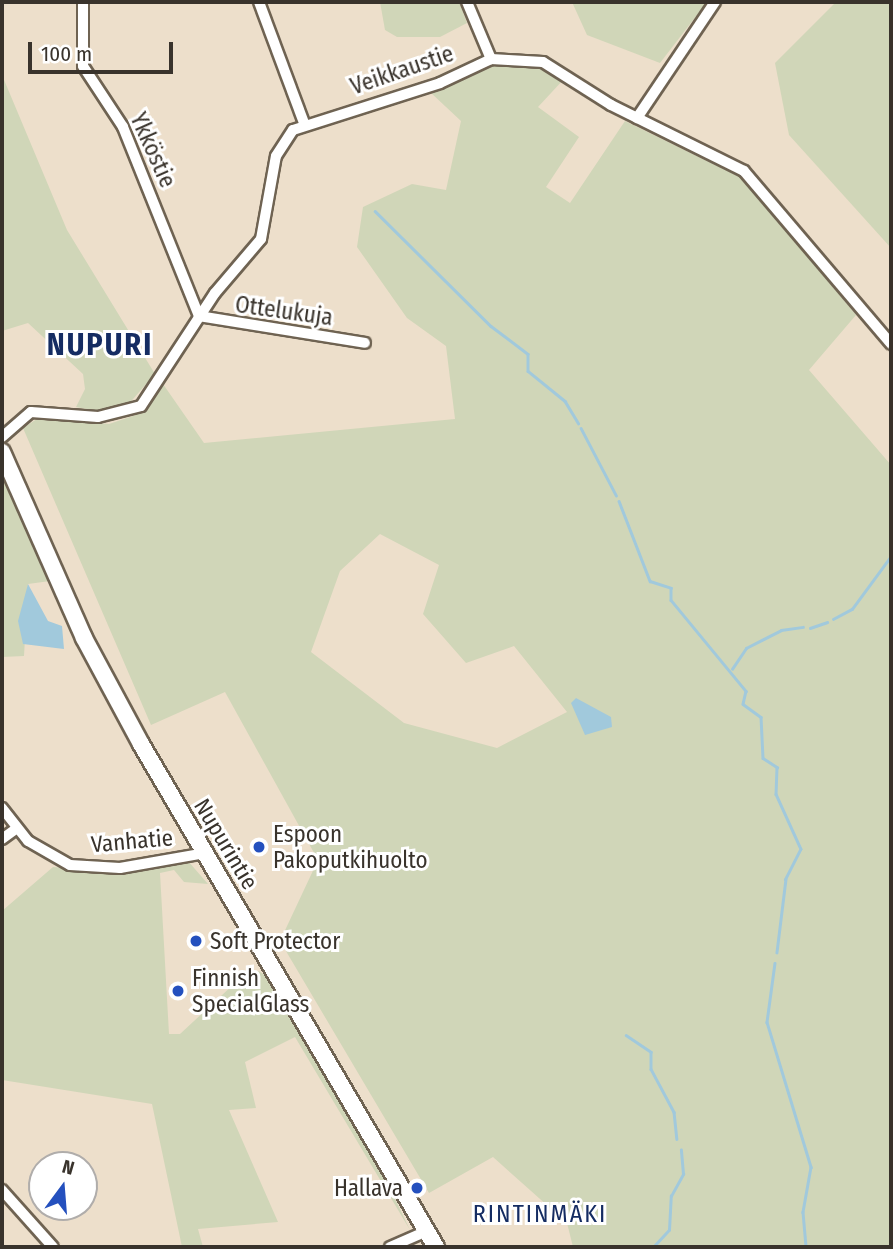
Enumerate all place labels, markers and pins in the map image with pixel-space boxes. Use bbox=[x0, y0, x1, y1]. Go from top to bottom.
place label: Espoon Pakoputkihuolto bbox=[273, 820, 428, 874]
marker: Espoon Pakoputkihuolto bbox=[251, 839, 267, 855]
place label: Soft Protector bbox=[210, 927, 340, 955]
marker: Soft Protector bbox=[188, 933, 204, 949]
place label: Finnish SpecialGlass bbox=[192, 964, 309, 1018]
marker: Finnish SpecialGlass bbox=[170, 983, 186, 999]
place label: Hallava bbox=[334, 1174, 403, 1202]
marker: Hallava bbox=[409, 1180, 425, 1196]

